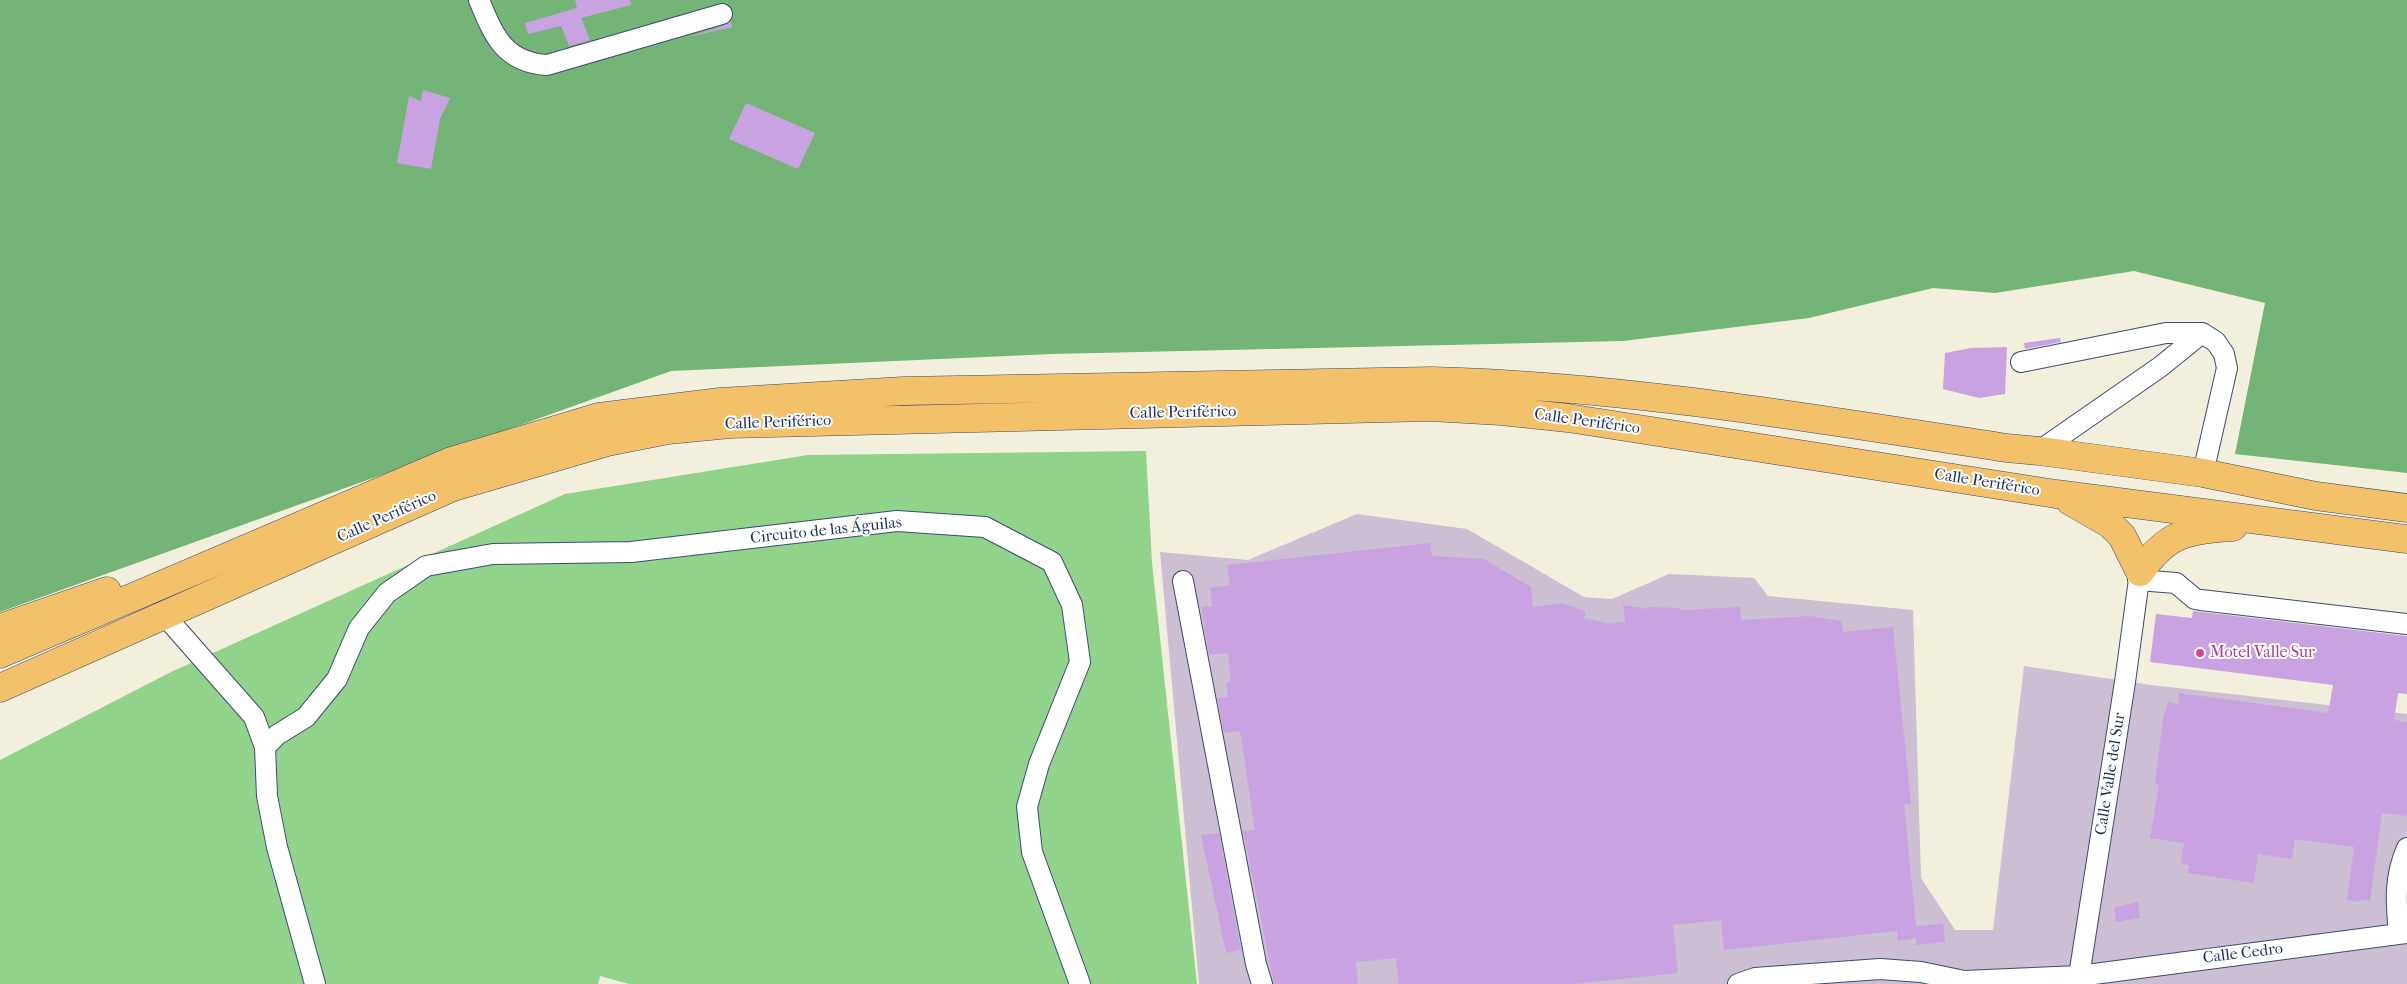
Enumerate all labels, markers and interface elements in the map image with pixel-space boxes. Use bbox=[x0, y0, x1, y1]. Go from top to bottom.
street label: Calle Periférico bbox=[1130, 402, 1236, 424]
street label: Calle Periférico bbox=[1533, 405, 1641, 439]
street label: Calle Periférico bbox=[724, 412, 832, 434]
street label: Calle Periférico bbox=[1933, 465, 2041, 501]
street label: Calle Periférico bbox=[334, 487, 440, 547]
street label: Circuito de las Águilas bbox=[749, 514, 903, 548]
place label: Motel Valle Sur bbox=[2210, 643, 2315, 663]
marker: Motel Valle Sur bbox=[2194, 647, 2206, 659]
street label: Calle Valle del Sur bbox=[2092, 711, 2130, 837]
street label: Calle Cedro bbox=[2202, 940, 2284, 968]

